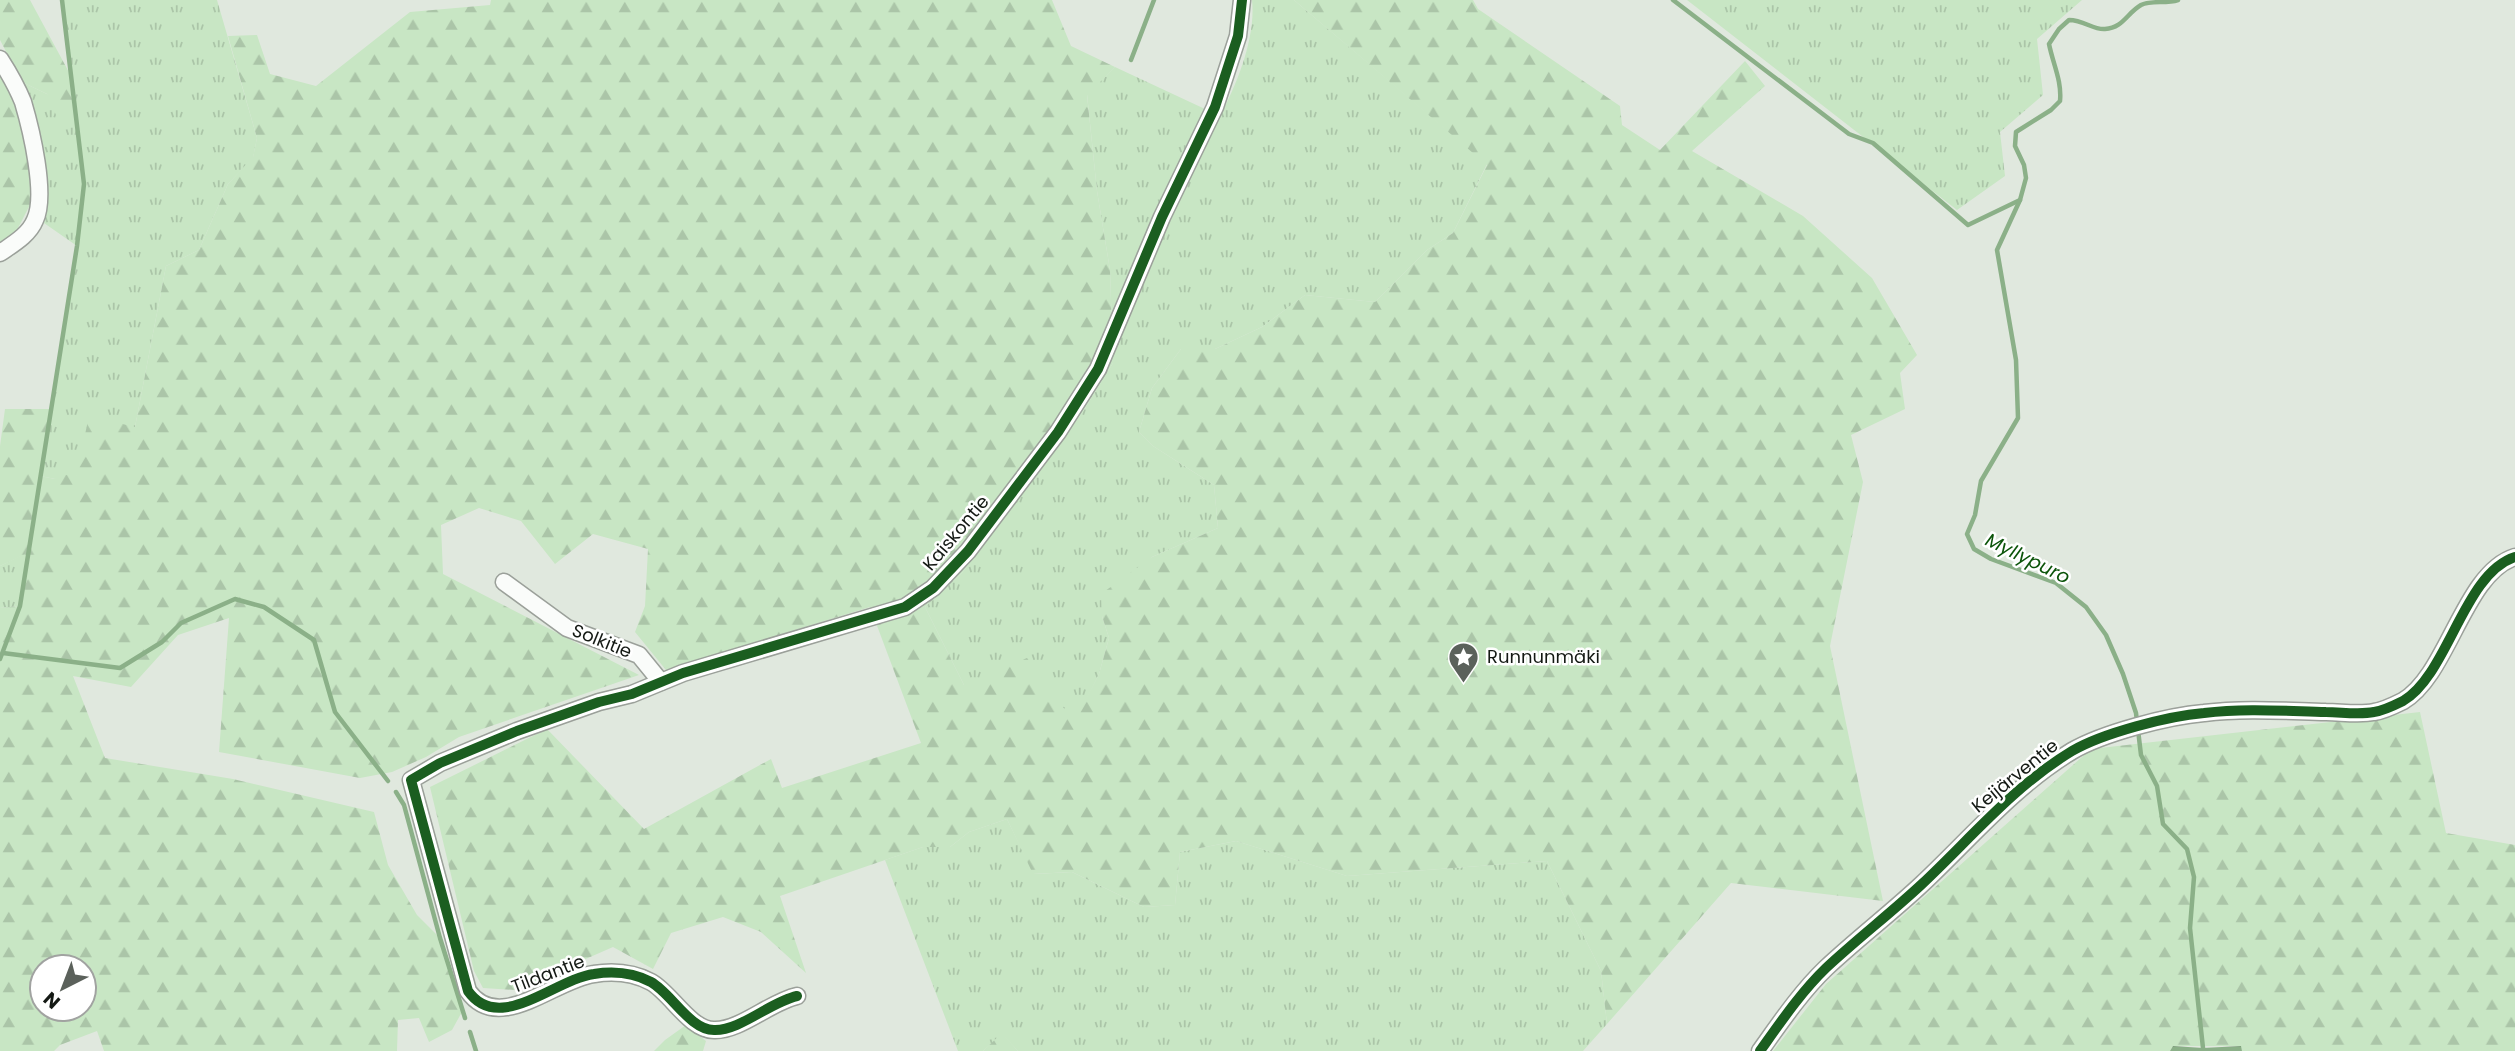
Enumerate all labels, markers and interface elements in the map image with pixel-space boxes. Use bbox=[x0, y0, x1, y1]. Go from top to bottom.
street label: Kaiskontie bbox=[917, 490, 995, 576]
water label: Myllypuro bbox=[1981, 526, 2075, 591]
street label: Solkitie bbox=[569, 617, 636, 664]
place icon: Runnunmäki bbox=[1447, 640, 1481, 684]
place label: Runnunmäki bbox=[1487, 644, 1600, 669]
street label: Keijärventie bbox=[1966, 733, 2063, 818]
street label: Tildantie bbox=[508, 948, 588, 999]
north arrow bbox=[28, 953, 98, 1023]
text: N bbox=[38, 985, 66, 1015]

